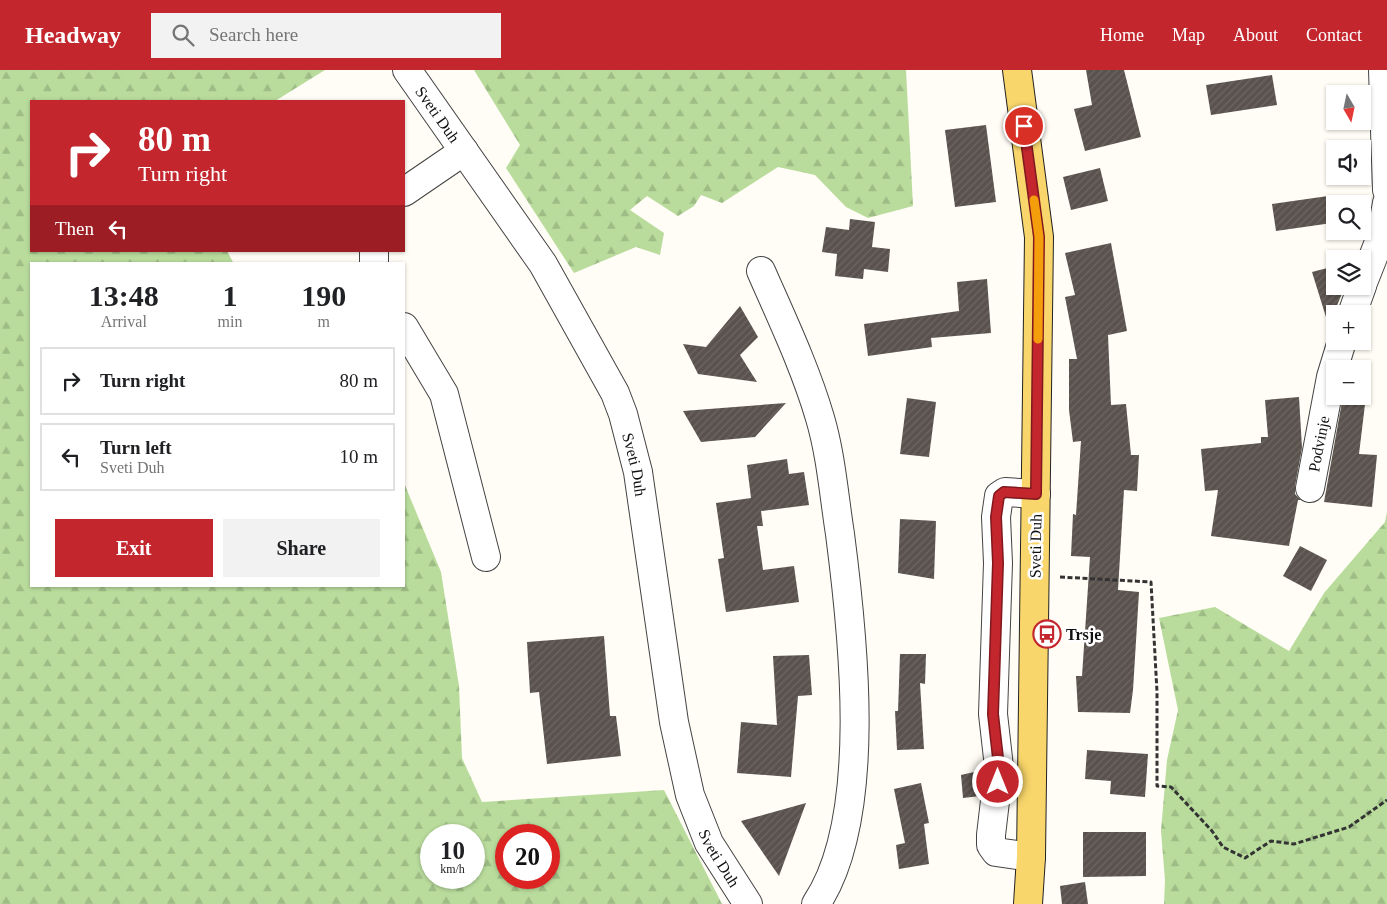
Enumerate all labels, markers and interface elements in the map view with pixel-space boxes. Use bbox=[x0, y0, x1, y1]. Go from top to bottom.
search box bbox=[151, 13, 501, 58]
icon: search bbox=[169, 21, 197, 49]
text: Headway bbox=[25, 22, 121, 48]
text: Search here bbox=[209, 24, 298, 45]
text: Home bbox=[1100, 25, 1144, 45]
text: Map bbox=[1172, 25, 1205, 45]
text: About bbox=[1233, 25, 1278, 45]
text: Contact bbox=[1306, 25, 1362, 45]
street label: Sveti Duh bbox=[412, 83, 463, 146]
north arrow bbox=[1326, 85, 1371, 130]
map controls bbox=[1326, 85, 1371, 405]
pin bbox=[1003, 105, 1045, 147]
icon: arrive bbox=[1010, 112, 1038, 140]
icon: right bbox=[55, 120, 120, 185]
text: 80 m bbox=[138, 120, 211, 159]
button: sound bbox=[1326, 140, 1371, 185]
text: Turn right bbox=[138, 161, 227, 186]
button: search bbox=[1326, 195, 1371, 240]
icon: left bbox=[104, 215, 132, 243]
text: Then bbox=[55, 218, 94, 239]
button: layers bbox=[1326, 250, 1371, 295]
text: 13:48 bbox=[89, 279, 159, 312]
text: 1 bbox=[222, 279, 237, 312]
text: 190 bbox=[301, 279, 346, 312]
button: + bbox=[1326, 305, 1371, 350]
text: Arrival bbox=[101, 313, 147, 330]
text: min bbox=[218, 313, 242, 330]
text: m bbox=[317, 313, 330, 330]
button: − bbox=[1326, 360, 1371, 405]
icon: right bbox=[57, 367, 85, 395]
text: Turn right bbox=[100, 370, 185, 391]
text: 80 m bbox=[339, 370, 378, 391]
street label: Podvinje bbox=[1305, 414, 1332, 473]
street label: Sveti Duh bbox=[619, 431, 649, 497]
text: Turn left bbox=[100, 437, 172, 458]
icon: left bbox=[57, 443, 85, 471]
text: 10 m bbox=[339, 446, 378, 467]
text: Sveti Duh bbox=[100, 459, 164, 476]
street label: Sveti Duh bbox=[1026, 514, 1045, 578]
button: Exit bbox=[55, 519, 213, 577]
button: Share bbox=[223, 519, 380, 577]
bus stop icon: Trsje bbox=[1032, 619, 1062, 649]
place label: Trsje bbox=[1066, 626, 1101, 644]
position arrow bbox=[971, 755, 1023, 807]
speed limit sign: 20 bbox=[495, 824, 560, 889]
street label: Sveti Duh bbox=[695, 827, 743, 890]
text: 10 bbox=[440, 837, 465, 864]
text: km/h bbox=[440, 862, 465, 876]

